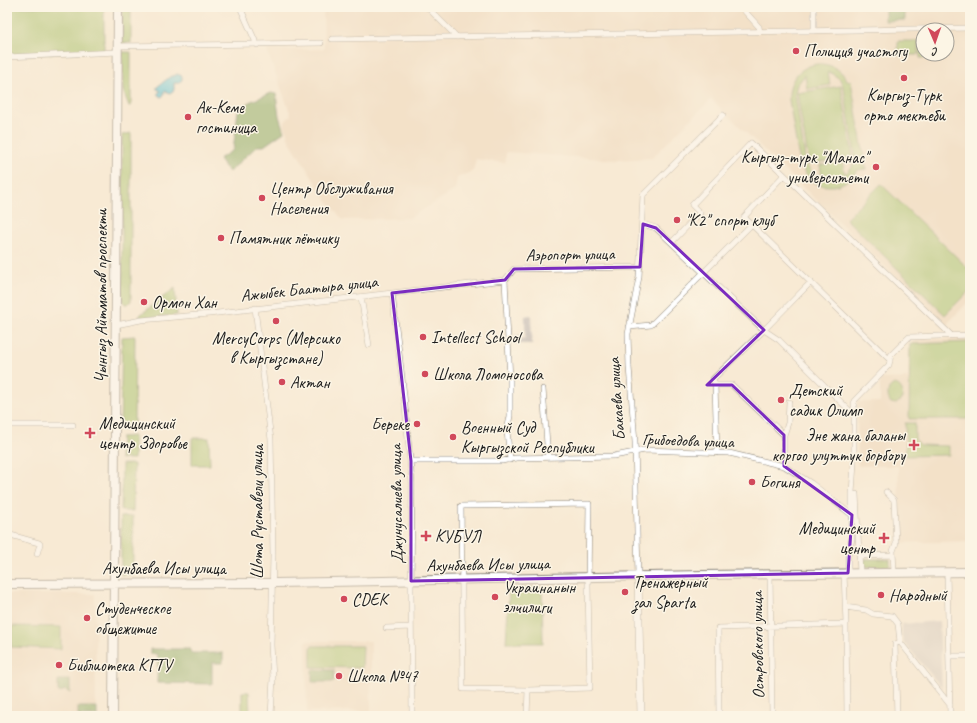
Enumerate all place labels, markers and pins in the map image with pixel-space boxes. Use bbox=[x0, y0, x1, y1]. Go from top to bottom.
place label: Полиция участогу bbox=[804, 41, 908, 62]
marker: Полиция участогу bbox=[791, 46, 801, 56]
marker: Кыргыз-Түрк орто мектеби bbox=[899, 73, 909, 83]
place label: Кыргыз-Түрк орто мектеби bbox=[863, 85, 946, 126]
place label: Ак-Кеме гостиница bbox=[196, 97, 258, 138]
marker: Ак-Кеме гостиница bbox=[183, 112, 193, 122]
place label: Кыргыз-түрк "Манас" университети bbox=[741, 147, 872, 188]
marker: Кыргыз-түрк "Манас" университети bbox=[871, 162, 881, 172]
place label: Центр Обслуживания Населения bbox=[270, 178, 394, 219]
marker: Центр Обслуживания Населения bbox=[257, 193, 267, 203]
place label: "К2" спорт клуб bbox=[685, 210, 779, 231]
marker: "К2" спорт клуб bbox=[672, 215, 682, 225]
place label: Памятник лётчику bbox=[229, 228, 340, 249]
marker: Памятник лётчику bbox=[216, 233, 226, 243]
place label: Ормон Хан bbox=[152, 292, 218, 313]
marker: Ормон Хан bbox=[139, 297, 149, 307]
marker: MercyCorps (Мерсико в Кыргызстане) bbox=[271, 316, 281, 326]
place label: Intellect School bbox=[431, 327, 523, 348]
place label: MercyCorps (Мерсико в Кыргызстане) bbox=[212, 328, 341, 370]
marker: Intellect School bbox=[418, 332, 428, 342]
place label: Школа Ломоносова bbox=[433, 364, 544, 385]
marker: Школа Ломоносова bbox=[420, 369, 430, 379]
place label: Актан bbox=[290, 372, 331, 393]
marker: Актан bbox=[277, 377, 287, 387]
place label: Детский садик Олимп bbox=[789, 380, 863, 421]
marker: Детский садик Олимп bbox=[776, 395, 786, 405]
place label: Медицинский центр Здоровье bbox=[99, 413, 188, 454]
place label: Береке bbox=[371, 414, 410, 435]
place label: Военный Суд Кыргызской Республики bbox=[461, 417, 596, 459]
marker: Береке bbox=[412, 419, 422, 429]
place label: Эне жана баланы коргоо улуттук борбору bbox=[772, 425, 907, 466]
marker: Медицинский центр Здоровье bbox=[84, 427, 96, 439]
marker: Военный Суд Кыргызской Республики bbox=[448, 432, 458, 442]
marker: Эне жана баланы коргоо улуттук борбору bbox=[908, 439, 920, 451]
place label: Богиня bbox=[760, 472, 801, 493]
marker: Богиня bbox=[747, 477, 757, 487]
place label: Медицинский центр bbox=[799, 518, 877, 559]
place label: КУБУЛ bbox=[435, 526, 483, 547]
marker: КУБУЛ bbox=[420, 530, 432, 542]
marker: Медицинский центр bbox=[878, 532, 890, 544]
place label: Тренажерный зал Sparta bbox=[631, 572, 708, 614]
place label: Украинанын элчилиги bbox=[503, 577, 576, 618]
place label: Народный bbox=[889, 585, 948, 606]
marker: Тренажерный зал Sparta bbox=[620, 587, 630, 597]
place label: CDEK bbox=[352, 589, 390, 610]
marker: Народный bbox=[876, 590, 886, 600]
marker: Украинанын элчилиги bbox=[490, 592, 500, 602]
marker: CDEK bbox=[339, 594, 349, 604]
place label: Студенческое общежитие bbox=[95, 598, 172, 639]
marker: Студенческое общежитие bbox=[82, 613, 92, 623]
place label: Библиотека КГТУ bbox=[67, 655, 175, 676]
marker: Библиотека КГТУ bbox=[54, 660, 64, 670]
place label: Школа №47 bbox=[347, 666, 419, 687]
marker: Школа №47 bbox=[334, 671, 344, 681]

